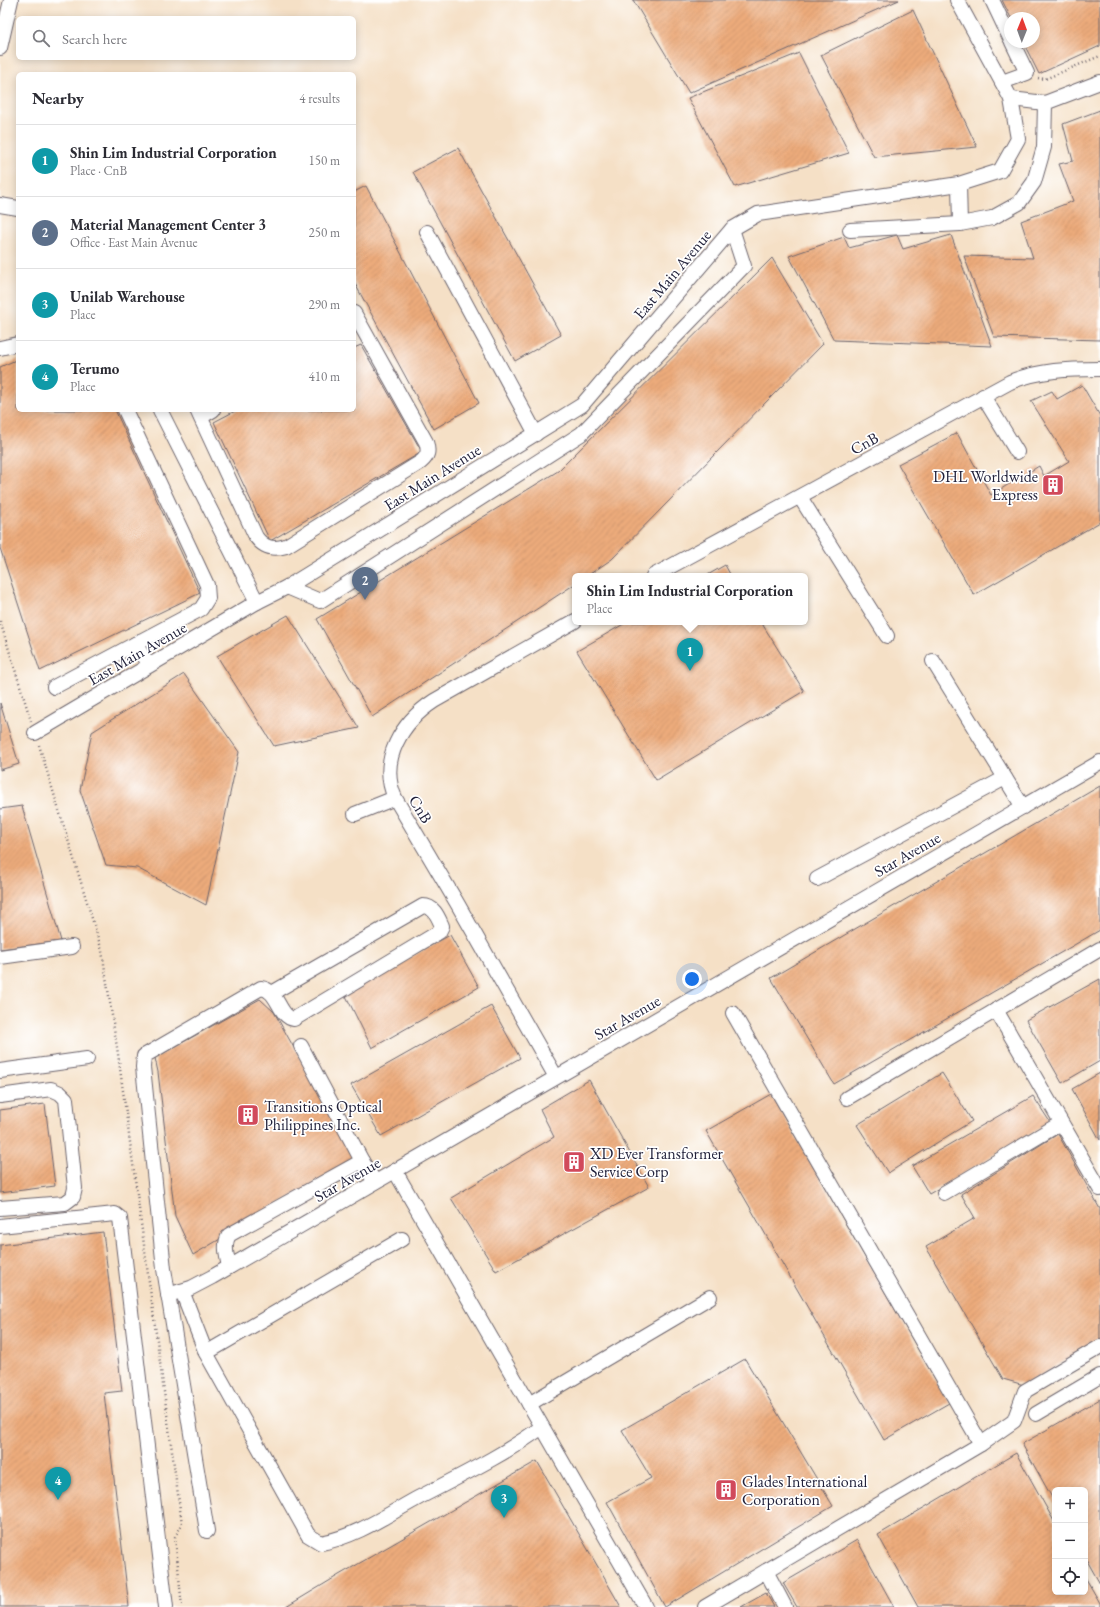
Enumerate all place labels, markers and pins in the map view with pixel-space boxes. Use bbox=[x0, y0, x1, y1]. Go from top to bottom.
place label: DHL Worldwide Express bbox=[933, 466, 1038, 505]
building icon: DHL Worldwide Express bbox=[1040, 472, 1066, 498]
pin: 2 bbox=[352, 567, 378, 600]
pin: 1 bbox=[677, 638, 703, 671]
place label: Transitions Optical Philippines Inc. bbox=[264, 1096, 382, 1135]
building icon: Transitions Optical Philippines Inc. bbox=[235, 1102, 261, 1128]
place label: XD Ever Transformer Service Corp bbox=[589, 1143, 724, 1182]
building icon: XD Ever Transformer Service Corp bbox=[561, 1149, 587, 1175]
pin: 4 bbox=[45, 1467, 71, 1500]
place label: Glades International Corporation bbox=[742, 1471, 868, 1510]
building icon: Glades International Corporation bbox=[713, 1477, 739, 1503]
pin: 3 bbox=[491, 1485, 517, 1518]

